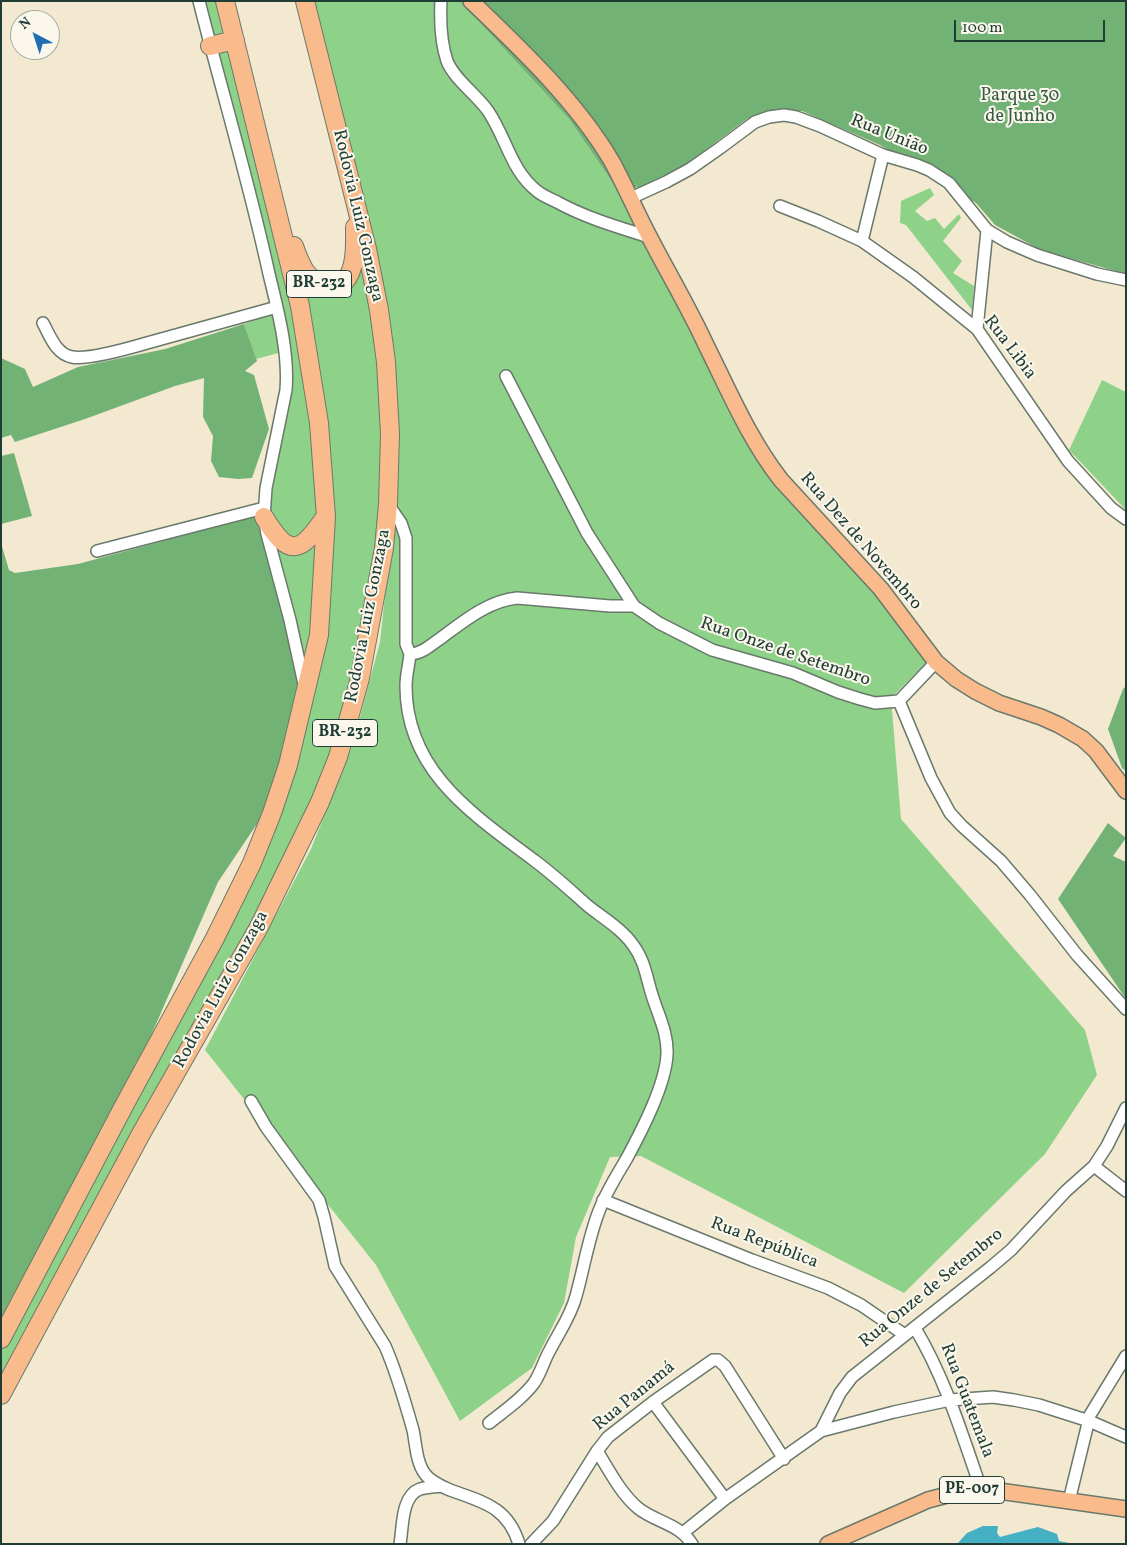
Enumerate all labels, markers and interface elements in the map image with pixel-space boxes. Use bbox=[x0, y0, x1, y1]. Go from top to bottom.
north arrow bbox=[10, 10, 60, 60]
scale bar bbox=[957, 10, 1108, 42]
text: N bbox=[16, 13, 36, 34]
text: 100 m bbox=[962, 18, 1002, 39]
park label: Parque 30 de Junho bbox=[981, 86, 1059, 128]
street label: Rua União bbox=[847, 111, 931, 161]
street label: Rodovia Luiz Gonzaga bbox=[327, 128, 387, 304]
road number: BR-232 bbox=[286, 270, 352, 298]
street label: Rua Libia bbox=[978, 312, 1040, 384]
street label: Rua Dez de Novembro bbox=[794, 469, 926, 615]
street label: Rodovia Luiz Gonzaga bbox=[342, 527, 396, 705]
street label: Rua Onze de Setembro bbox=[697, 614, 873, 692]
road number: BR-232 bbox=[312, 720, 378, 746]
street label: Rodovia Luiz Gonzaga bbox=[170, 908, 274, 1072]
street label: Rua República bbox=[707, 1214, 821, 1274]
street label: Rua Onze de Setembro bbox=[856, 1224, 1008, 1354]
street label: Rua Guatemala bbox=[934, 1341, 998, 1461]
street label: Rua Panamá bbox=[590, 1357, 680, 1437]
road number: PE-007 bbox=[940, 1476, 1004, 1504]

